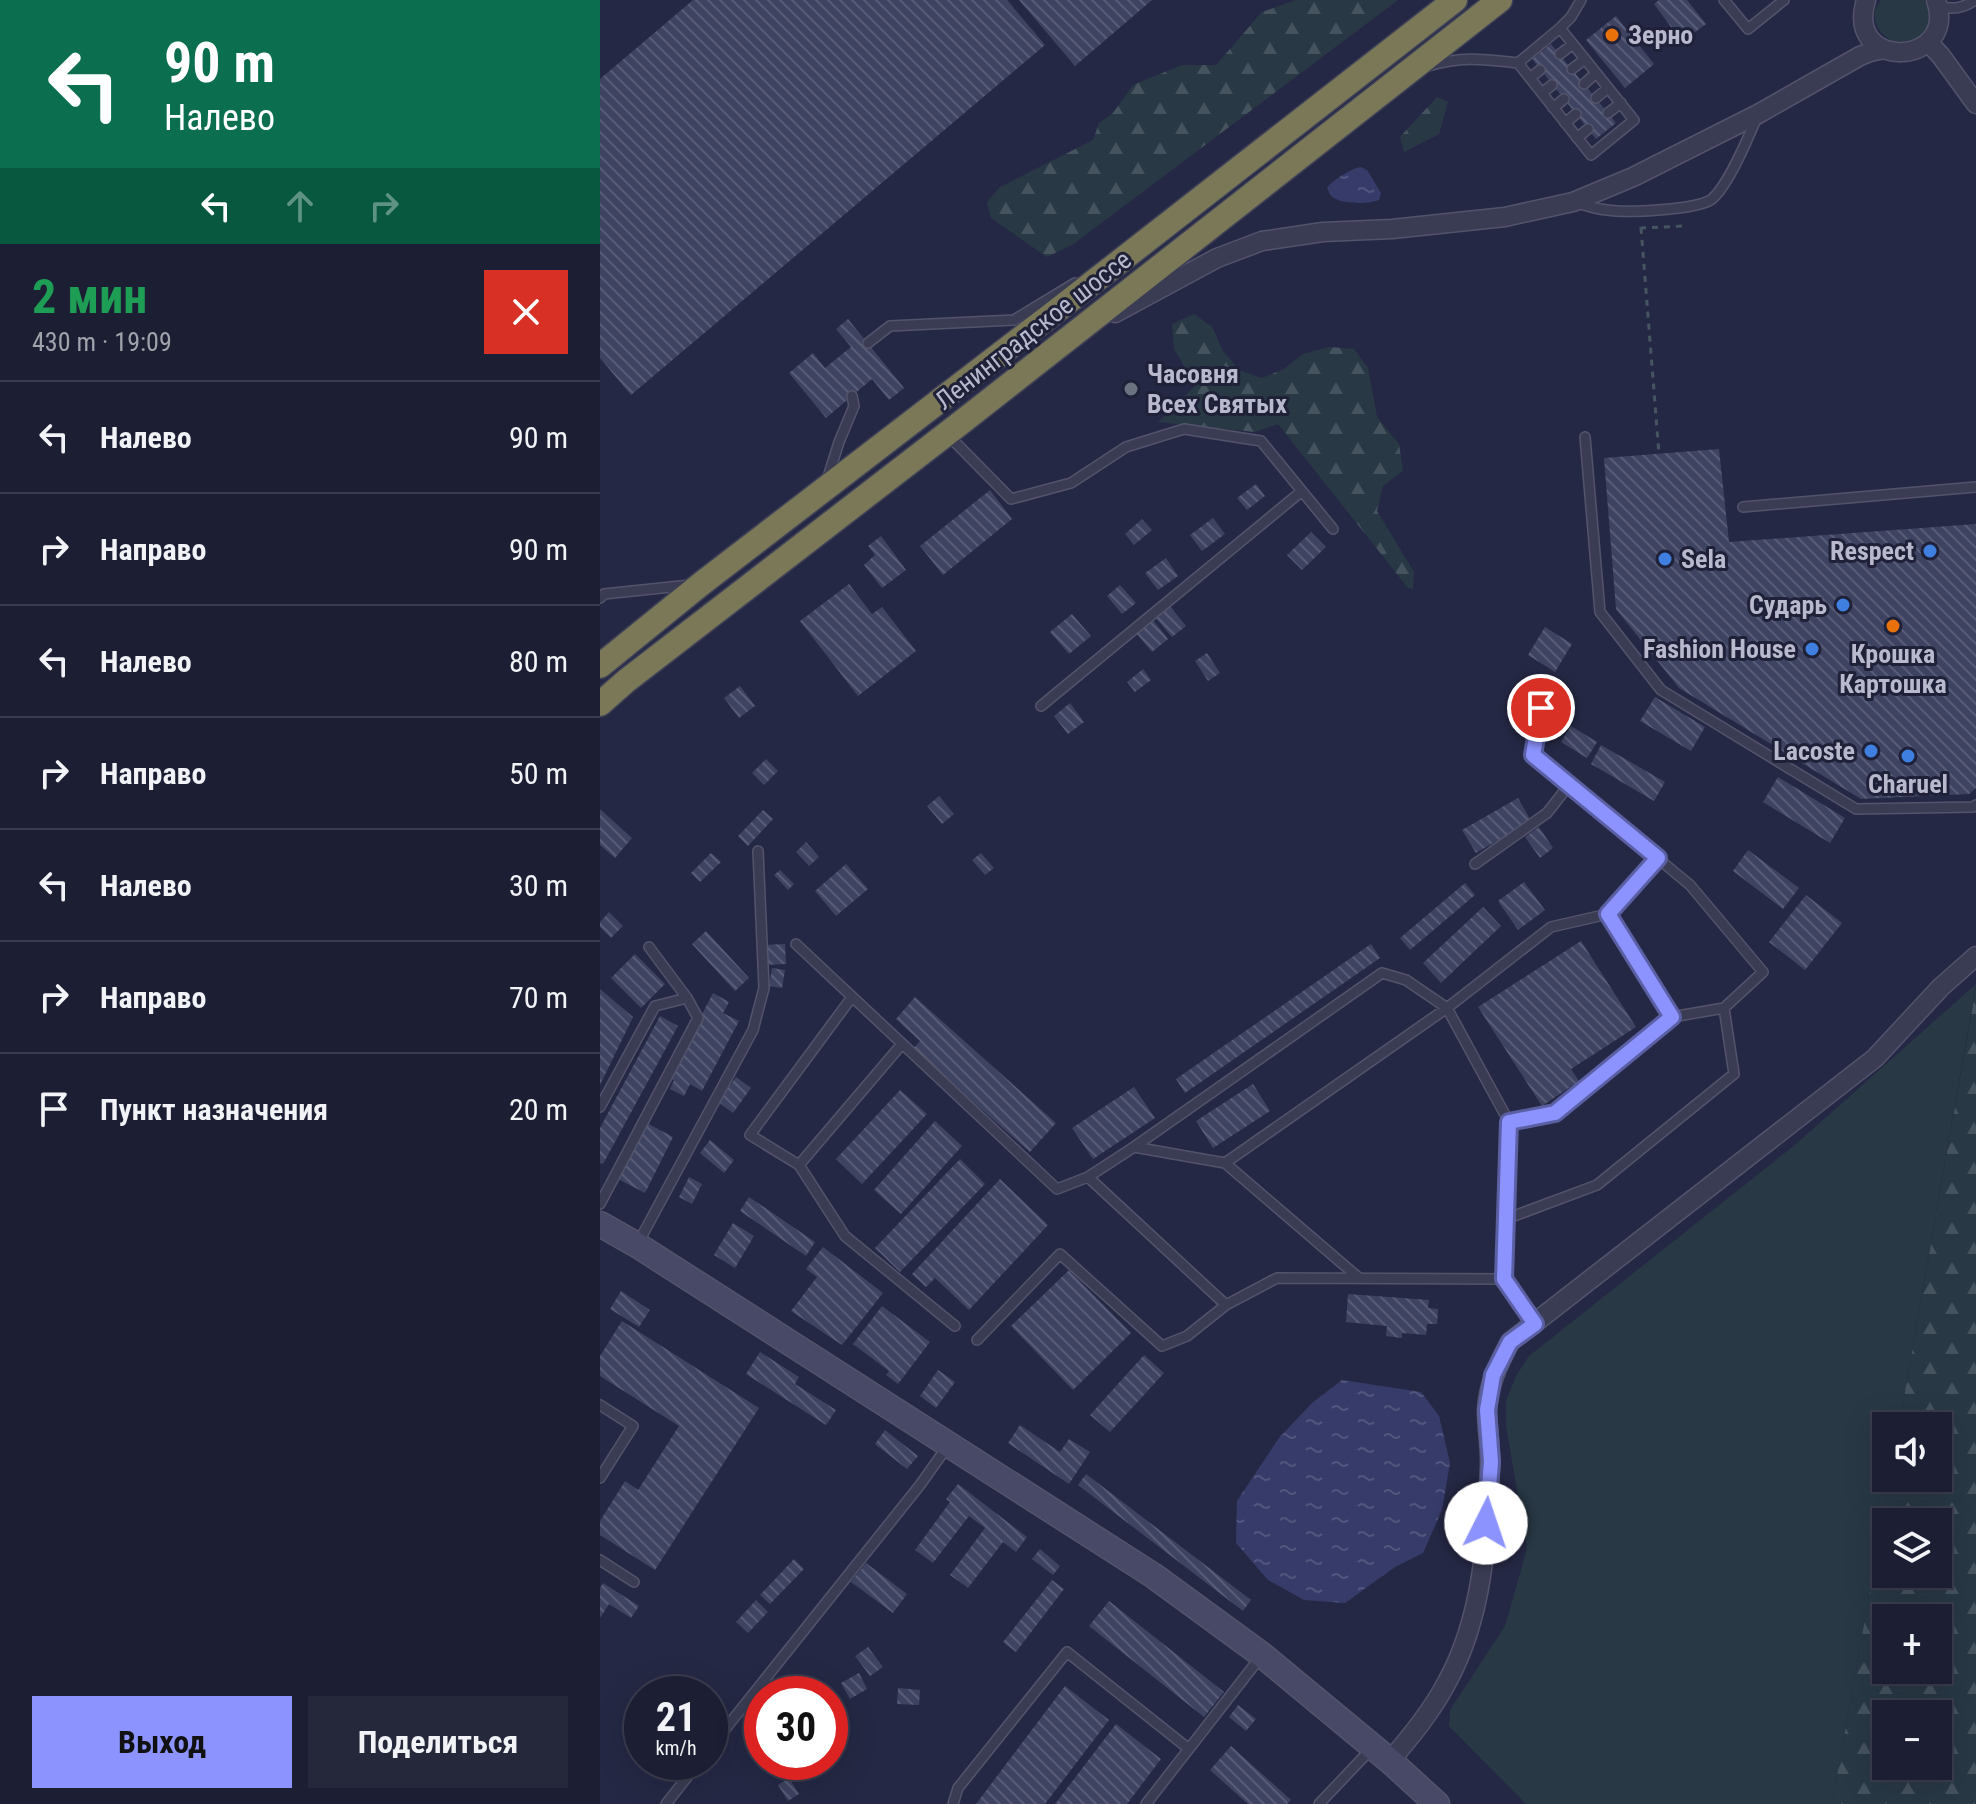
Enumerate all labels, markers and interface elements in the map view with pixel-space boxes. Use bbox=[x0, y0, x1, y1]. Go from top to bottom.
place label: Зерно bbox=[1628, 20, 1693, 50]
marker: Зерно bbox=[1603, 26, 1621, 44]
text: 90 m bbox=[164, 30, 275, 96]
icon: left bbox=[32, 32, 136, 136]
text: Налево bbox=[164, 97, 275, 139]
icon: left bbox=[194, 184, 238, 228]
icon: ahead bbox=[278, 184, 322, 228]
icon: right bbox=[362, 184, 406, 228]
street label: Ленинградское шоссе bbox=[929, 244, 1137, 416]
text: 2 мин bbox=[32, 268, 147, 325]
button: close bbox=[484, 270, 568, 354]
text: 430 m · 19:09 bbox=[32, 327, 172, 357]
place label: Часовня Всех Святых bbox=[1147, 359, 1287, 419]
marker: Часовня Всех Святых bbox=[1122, 380, 1140, 398]
icon: left bbox=[32, 415, 76, 459]
text: Налево bbox=[100, 420, 192, 455]
text: 90 m bbox=[509, 420, 568, 455]
icon: right bbox=[32, 527, 76, 571]
text: Направо bbox=[100, 532, 206, 567]
text: 90 m bbox=[509, 532, 568, 567]
place label: Respect bbox=[1830, 536, 1914, 566]
marker: Respect bbox=[1921, 542, 1939, 560]
place label: Sela bbox=[1681, 544, 1726, 574]
marker: Sela bbox=[1656, 550, 1674, 568]
place label: Сударь bbox=[1749, 590, 1827, 620]
marker: Сударь bbox=[1834, 596, 1852, 614]
marker: Крошка Картошка bbox=[1884, 617, 1902, 635]
place label: Fashion House bbox=[1643, 634, 1796, 664]
icon: left bbox=[32, 639, 76, 683]
place label: Крошка Картошка bbox=[1839, 639, 1947, 699]
marker: Fashion House bbox=[1803, 640, 1821, 658]
text: Налево bbox=[100, 644, 192, 679]
text: 80 m bbox=[509, 644, 568, 679]
pin bbox=[1507, 674, 1575, 742]
icon: arrive bbox=[1519, 686, 1563, 730]
place label: Lacoste bbox=[1773, 736, 1855, 766]
marker: Lacoste bbox=[1862, 742, 1880, 760]
marker: Charuel bbox=[1899, 747, 1917, 765]
icon: right bbox=[32, 751, 76, 795]
text: Направо bbox=[100, 756, 206, 791]
text: 50 m bbox=[509, 756, 568, 791]
place label: Charuel bbox=[1868, 769, 1948, 799]
icon: left bbox=[32, 863, 76, 907]
text: Налево bbox=[100, 868, 192, 903]
text: 30 m bbox=[509, 868, 568, 903]
icon: right bbox=[32, 975, 76, 1019]
text: Направо bbox=[100, 980, 206, 1015]
text: 70 m bbox=[509, 980, 568, 1015]
icon: arrive bbox=[32, 1087, 76, 1131]
text: Пункт назначения bbox=[100, 1092, 328, 1127]
text: 20 m bbox=[509, 1092, 568, 1127]
map controls bbox=[1872, 1412, 1952, 1780]
button: sound bbox=[1872, 1412, 1952, 1492]
position arrow bbox=[1444, 1481, 1528, 1565]
button: layers bbox=[1872, 1508, 1952, 1588]
button: + bbox=[1872, 1604, 1952, 1684]
speed limit sign: 30 bbox=[744, 1676, 848, 1780]
text: 21 bbox=[656, 1694, 696, 1741]
button: Выход bbox=[32, 1696, 292, 1788]
button: Поделиться bbox=[308, 1696, 568, 1788]
button: − bbox=[1872, 1700, 1952, 1780]
text: km/h bbox=[655, 1736, 697, 1760]

